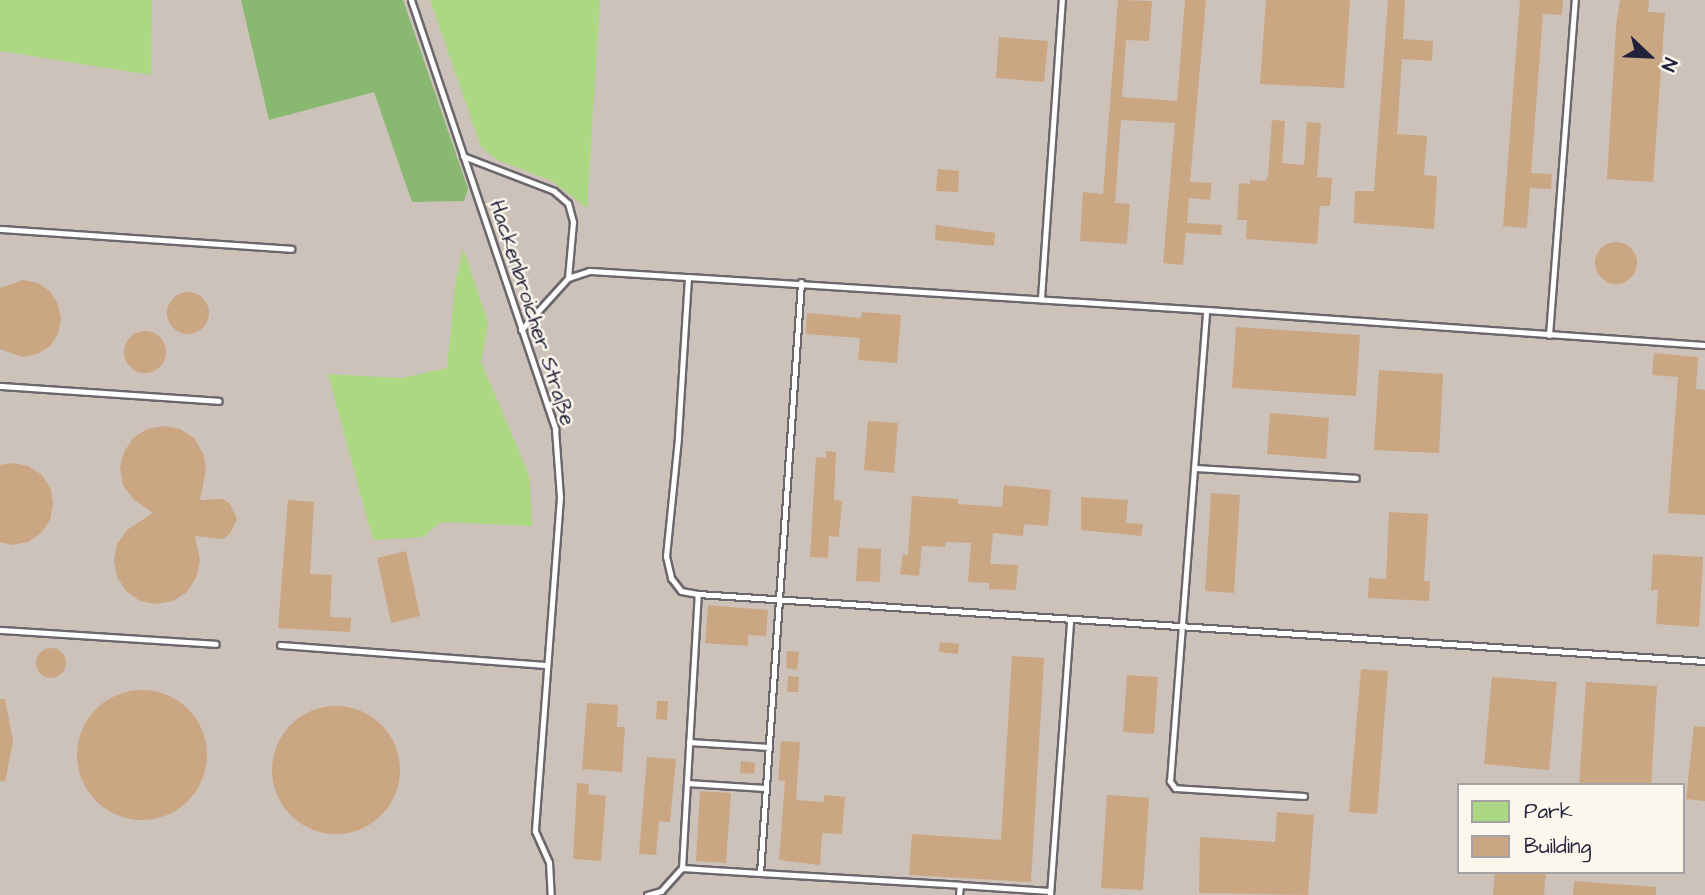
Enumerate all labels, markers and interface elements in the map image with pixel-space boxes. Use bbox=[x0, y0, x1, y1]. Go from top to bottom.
north arrow bbox=[1614, 21, 1684, 91]
text: N bbox=[1654, 54, 1684, 75]
street label: Hackenbroicher Straße bbox=[484, 197, 580, 429]
legend bbox=[1456, 783, 1684, 874]
text: Park bbox=[1524, 797, 1573, 826]
text: Building bbox=[1524, 832, 1591, 861]

